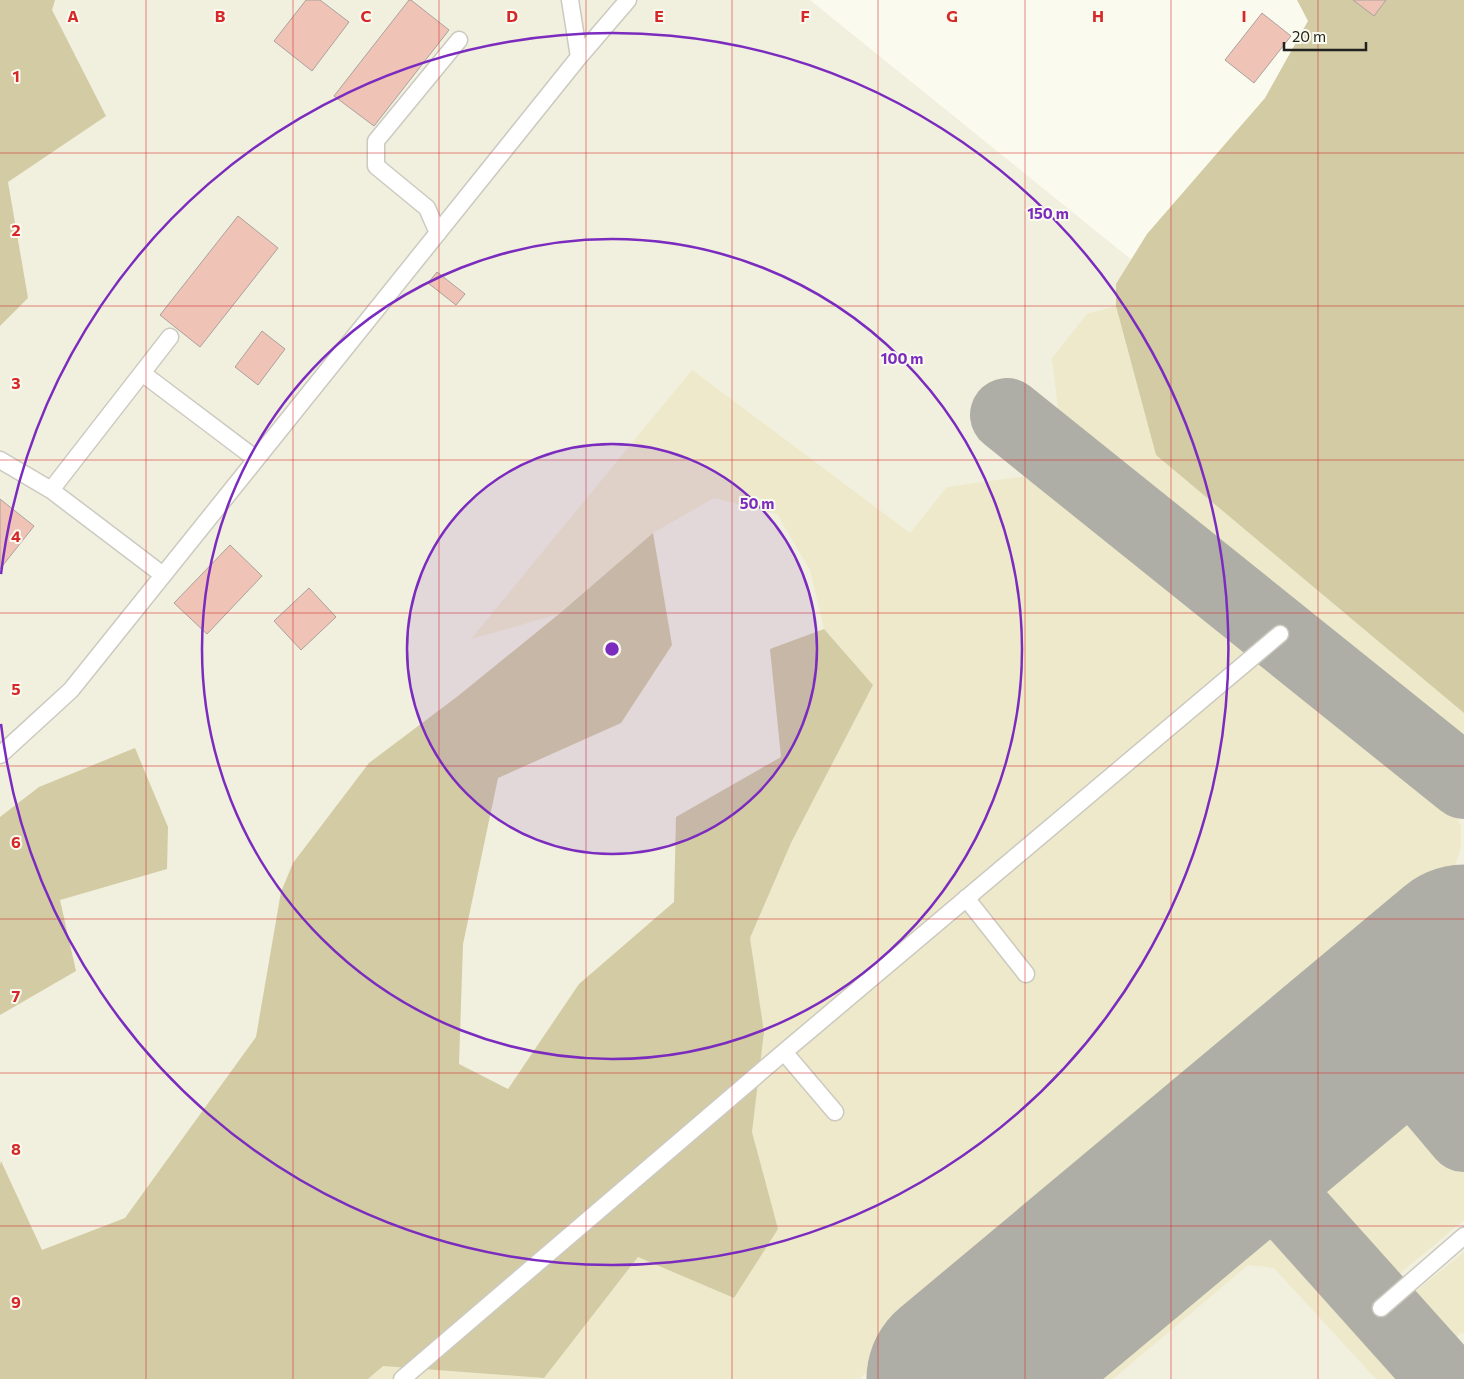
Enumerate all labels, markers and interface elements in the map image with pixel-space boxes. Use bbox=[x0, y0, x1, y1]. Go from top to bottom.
text: A bbox=[67, 6, 79, 25]
text: B bbox=[215, 6, 226, 25]
text: C bbox=[361, 6, 372, 25]
text: D bbox=[506, 6, 518, 25]
text: E bbox=[654, 6, 664, 25]
text: F bbox=[800, 6, 810, 25]
text: G bbox=[946, 6, 958, 25]
text: H bbox=[1092, 6, 1104, 25]
text: I bbox=[1241, 6, 1247, 25]
scale bar bbox=[1284, 20, 1366, 52]
text: 20 m bbox=[1292, 27, 1326, 45]
text: 1 bbox=[12, 66, 20, 85]
text: 150 m bbox=[1027, 204, 1069, 222]
text: 2 bbox=[11, 220, 21, 239]
text: 100 m bbox=[881, 349, 923, 367]
text: 3 bbox=[11, 373, 21, 392]
text: 50 m bbox=[740, 494, 774, 512]
text: 4 bbox=[11, 526, 21, 545]
centre of rings bbox=[603, 640, 621, 658]
text: 5 bbox=[11, 679, 21, 698]
text: 6 bbox=[11, 832, 21, 851]
text: 7 bbox=[12, 986, 21, 1005]
text: 8 bbox=[11, 1139, 21, 1158]
text: 9 bbox=[11, 1292, 21, 1311]

